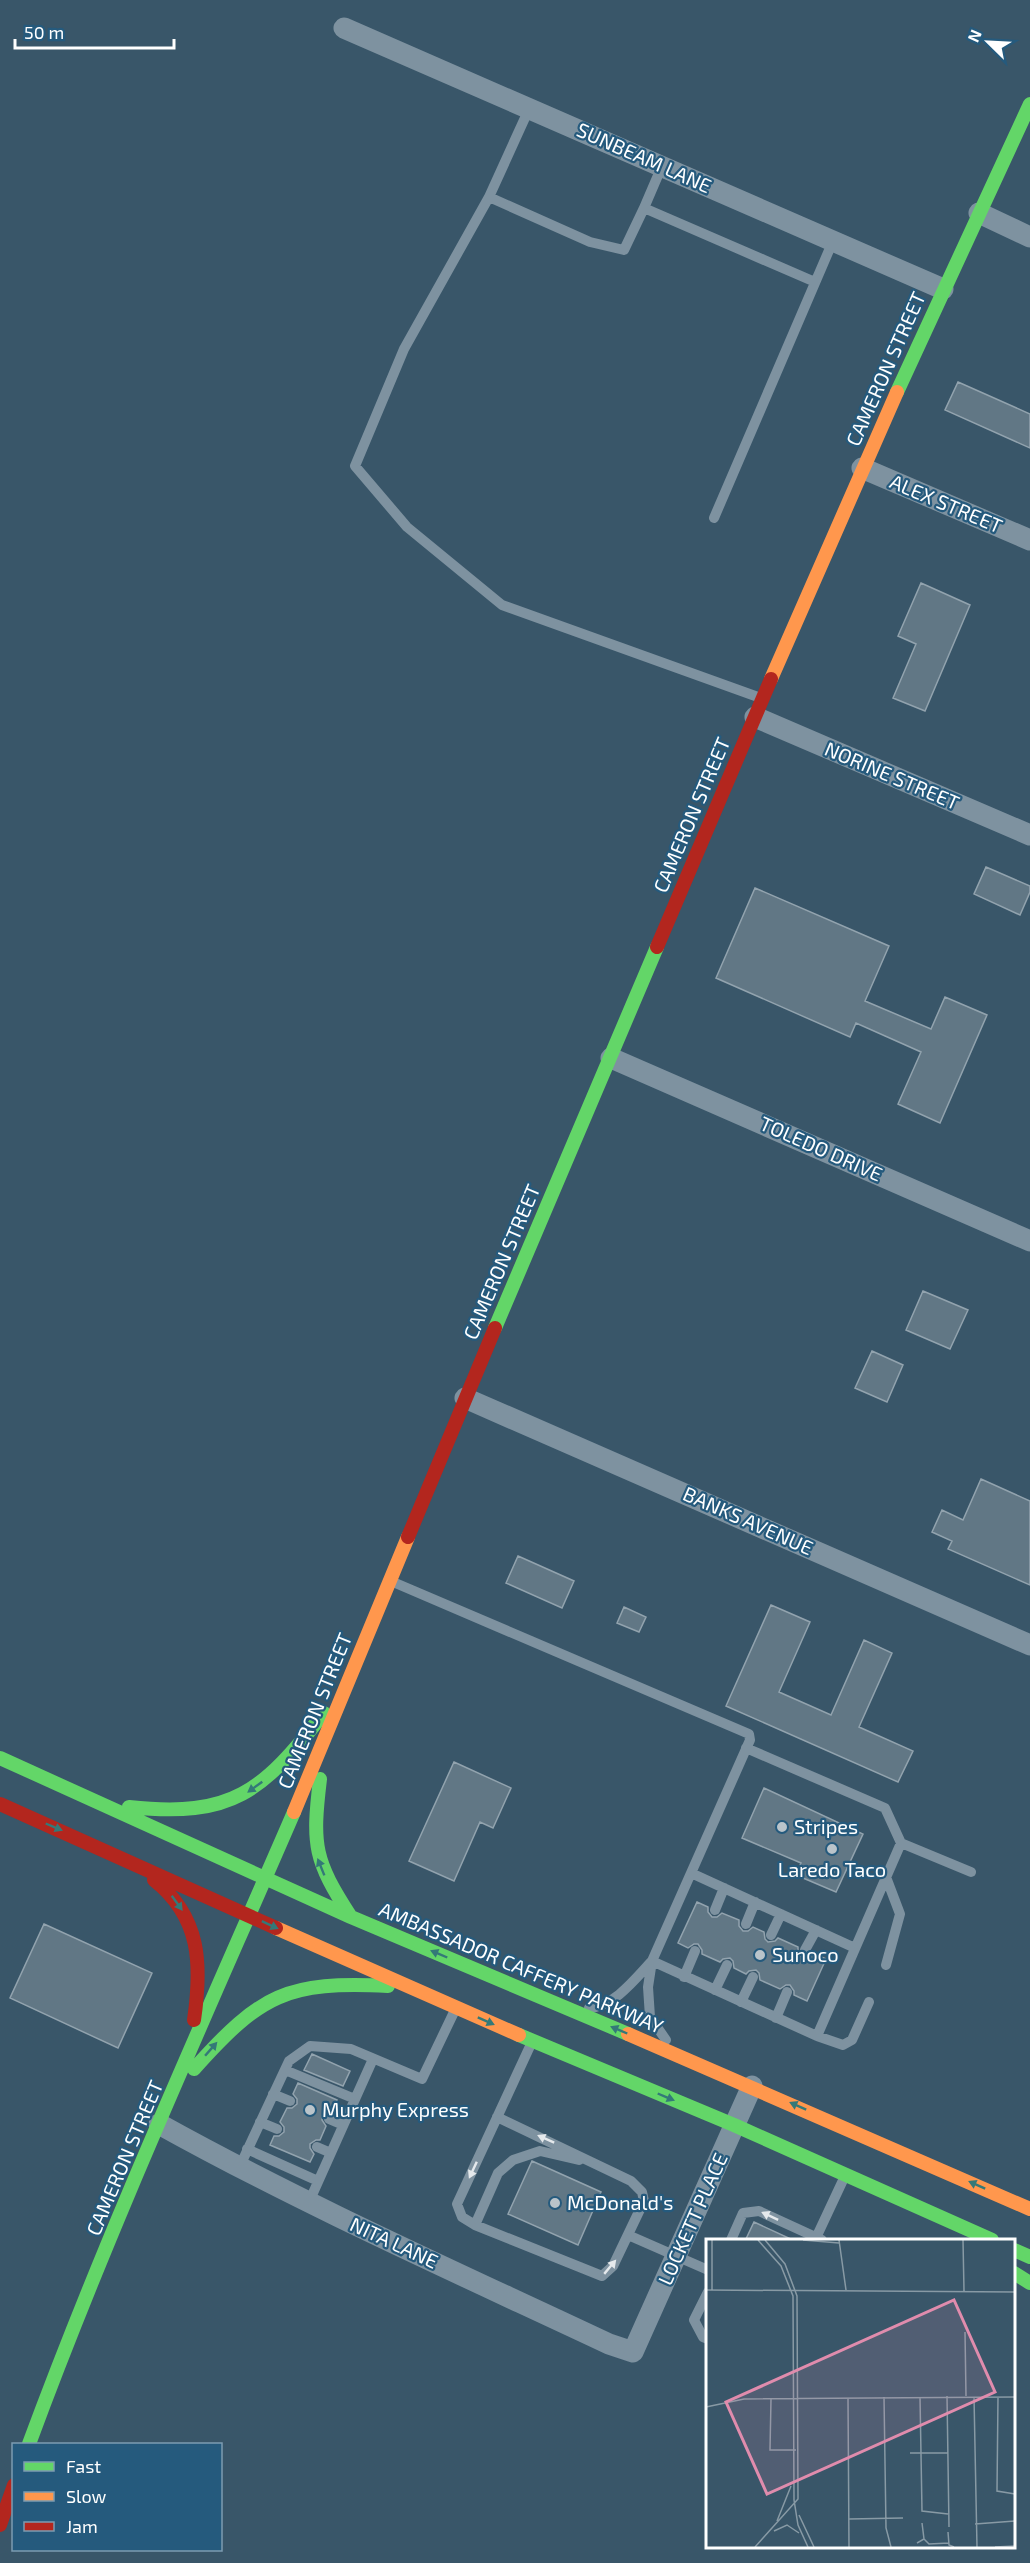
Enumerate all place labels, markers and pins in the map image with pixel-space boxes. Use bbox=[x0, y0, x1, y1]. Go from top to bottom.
place label: Stripes bbox=[794, 1814, 858, 1838]
marker: Stripes bbox=[775, 1820, 789, 1834]
marker: Laredo Taco bbox=[825, 1842, 839, 1856]
place label: Laredo Taco bbox=[778, 1857, 886, 1881]
place label: Sunoco bbox=[772, 1942, 839, 1966]
marker: Sunoco bbox=[753, 1948, 767, 1962]
place label: Murphy Express bbox=[322, 2097, 469, 2121]
marker: Murphy Express bbox=[303, 2103, 317, 2117]
place label: McDonald's bbox=[567, 2190, 673, 2214]
marker: McDonald's bbox=[548, 2196, 562, 2210]

